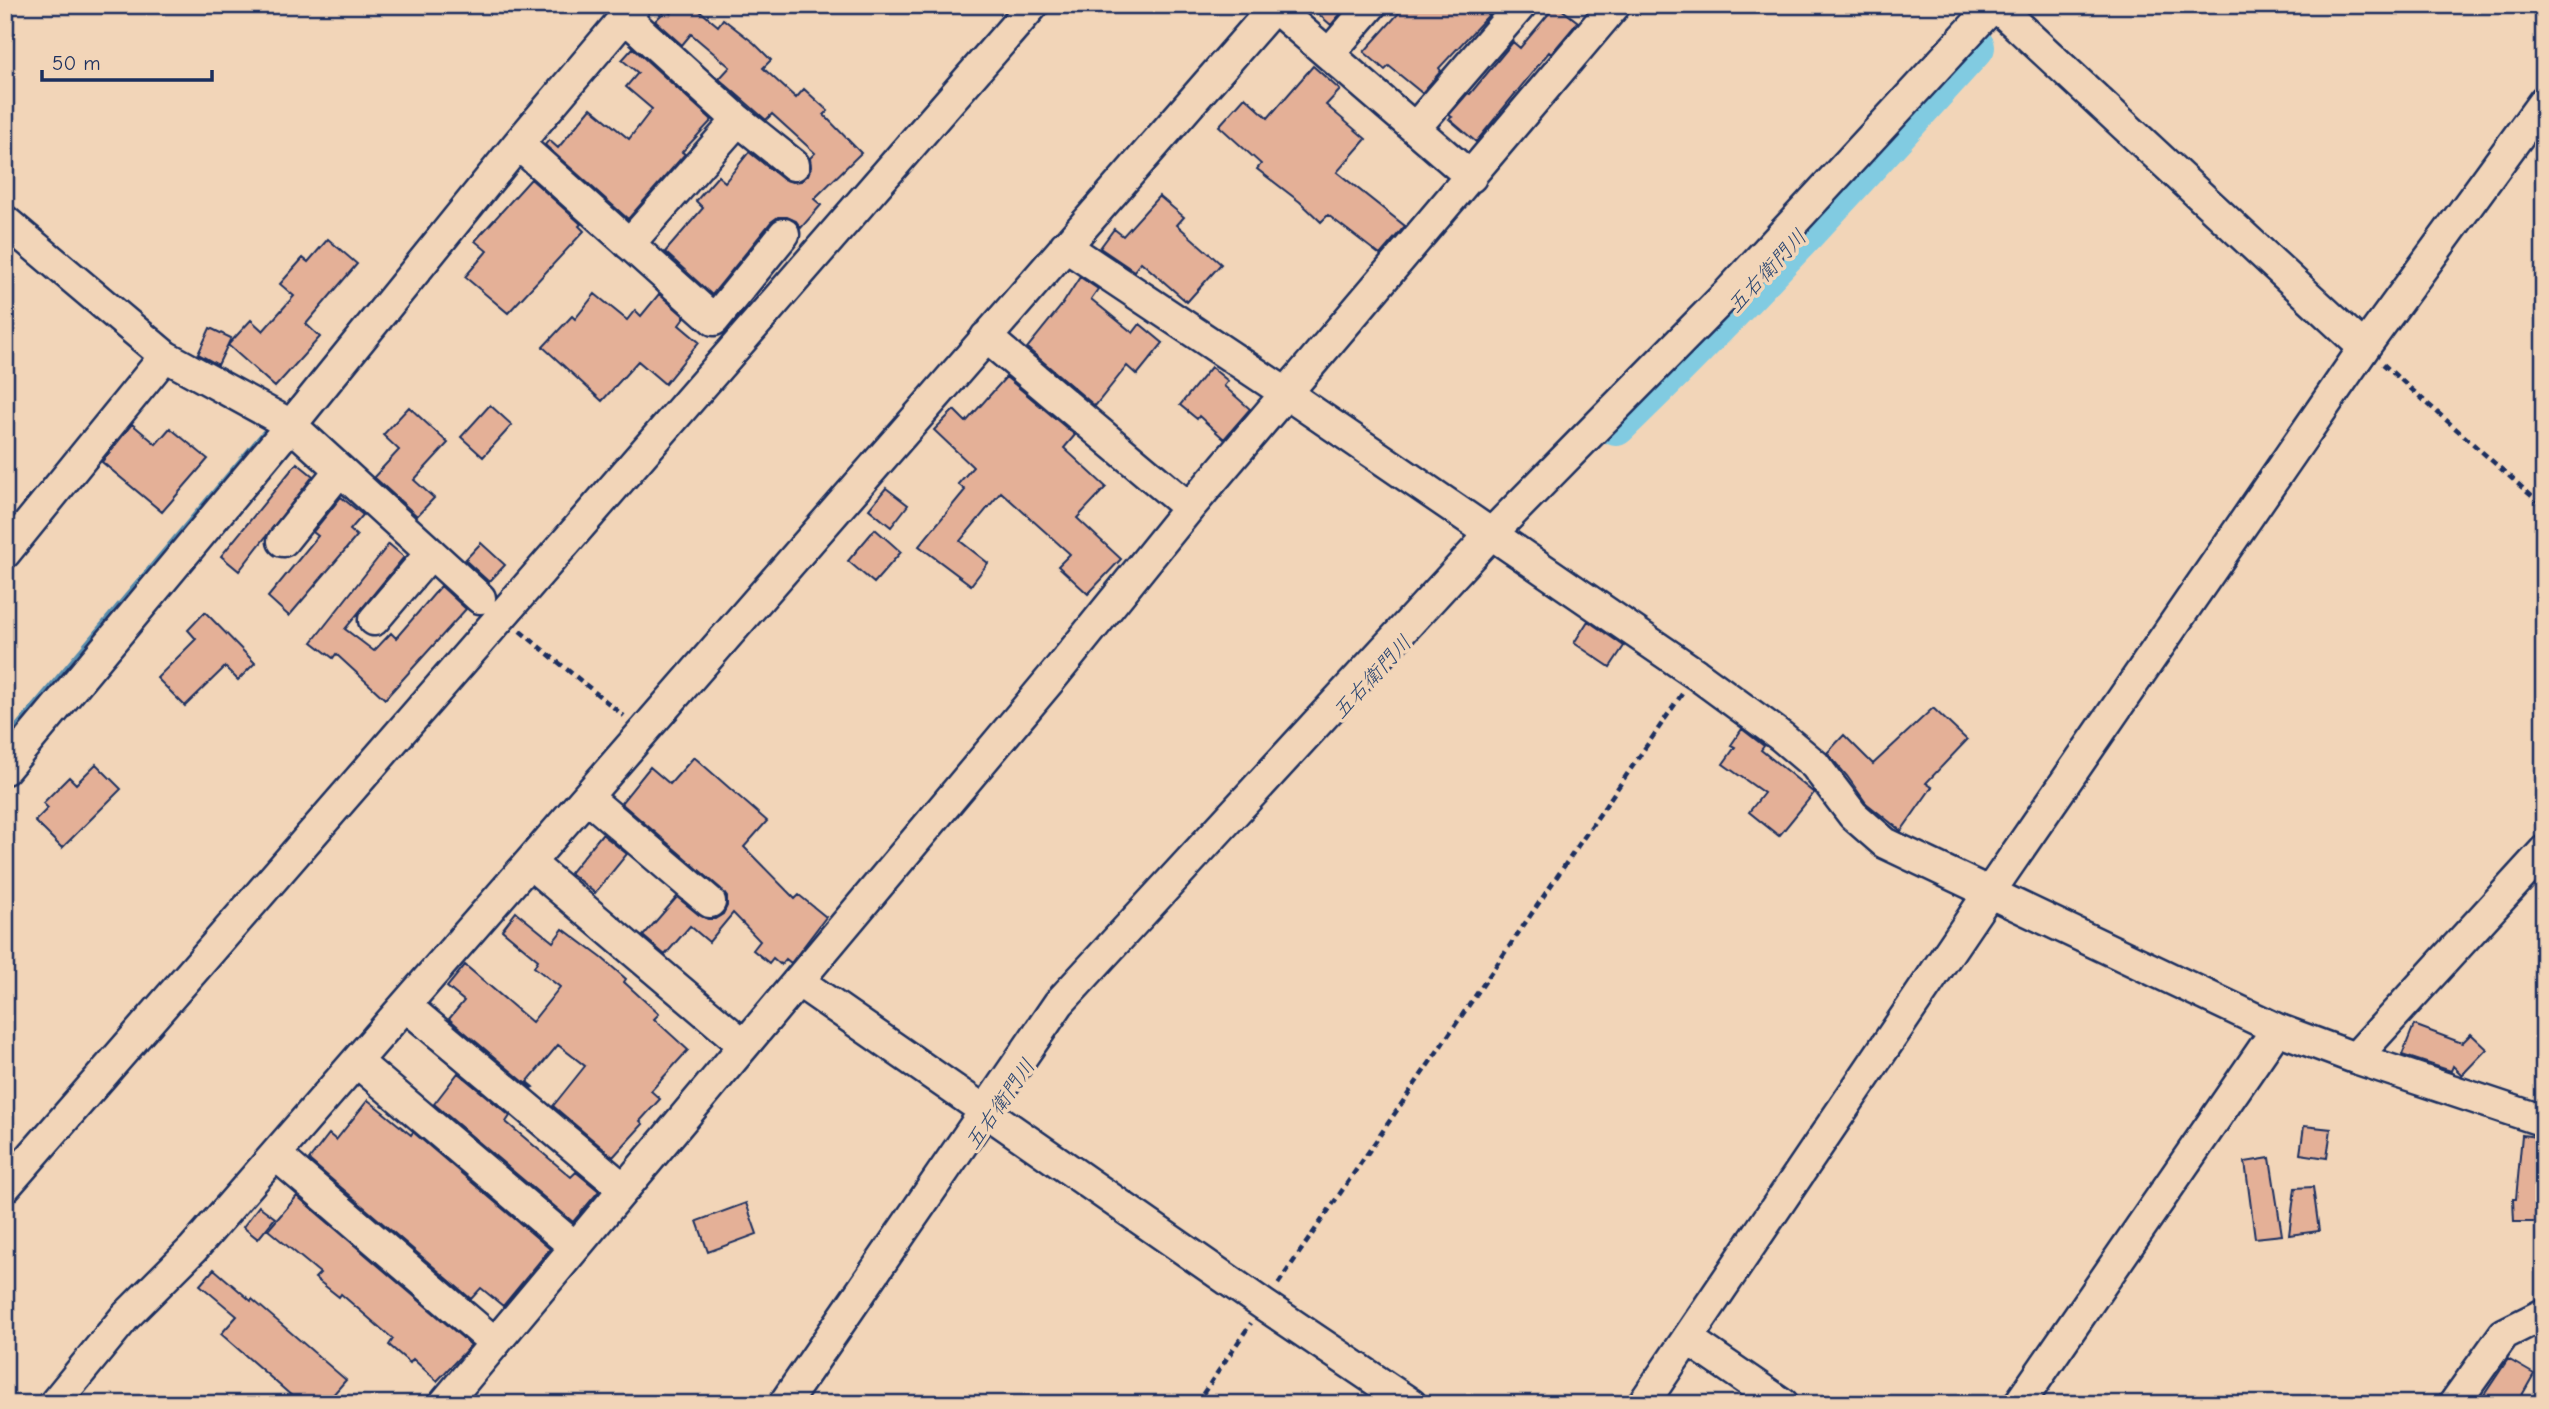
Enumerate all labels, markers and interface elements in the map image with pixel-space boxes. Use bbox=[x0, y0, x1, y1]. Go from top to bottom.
scale bar bbox=[42, 38, 212, 82]
text: 50 m bbox=[52, 51, 101, 75]
water label: 五右衛門川 bbox=[1722, 224, 1812, 318]
water label: 五右衛門川 bbox=[1327, 630, 1417, 724]
water label: 五右衛門川 bbox=[960, 1054, 1040, 1154]

